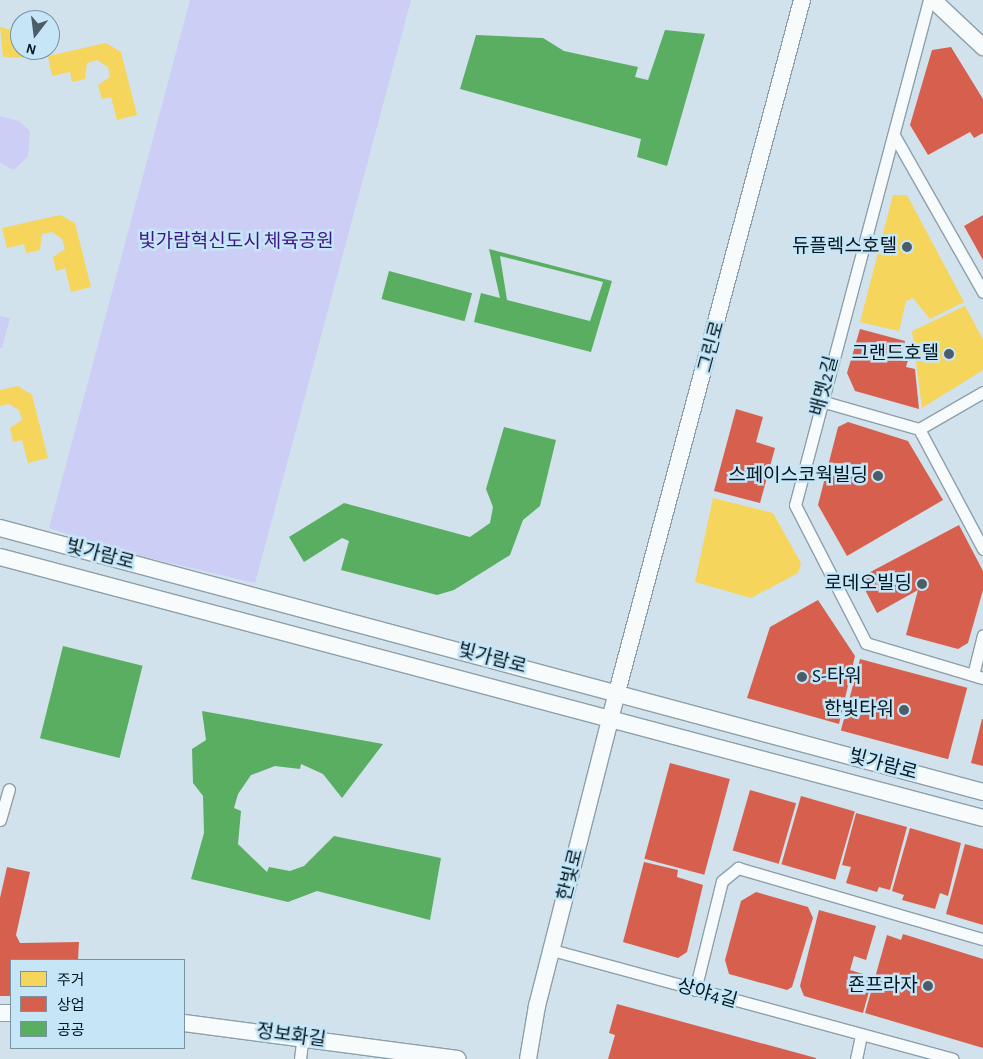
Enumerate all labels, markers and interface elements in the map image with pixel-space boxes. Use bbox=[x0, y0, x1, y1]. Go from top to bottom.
north arrow bbox=[10, 10, 60, 60]
text: N bbox=[25, 41, 38, 57]
park label: 빛가람혁신도시 체육공원 bbox=[138, 231, 334, 253]
place label: 듀플렉스호텔 bbox=[792, 236, 897, 258]
marker: 듀플렉스호텔 bbox=[901, 241, 913, 253]
street label: 그린로 bbox=[694, 319, 730, 375]
place label: 그랜드호텔 bbox=[852, 343, 939, 365]
marker: 그랜드호텔 bbox=[943, 348, 955, 360]
street label: 배멧2길 bbox=[806, 354, 844, 418]
place label: 스페이스코웍빌딩 bbox=[728, 465, 868, 487]
marker: 스페이스코웍빌딩 bbox=[872, 470, 884, 482]
street label: 빛가람로 bbox=[63, 535, 137, 575]
place label: 로데오빌딩 bbox=[825, 573, 912, 595]
marker: 로데오빌딩 bbox=[916, 578, 928, 590]
street label: 빛가람로 bbox=[455, 639, 529, 679]
place label: S-타워 bbox=[812, 666, 862, 688]
marker: S-타워 bbox=[796, 671, 808, 683]
place label: 한빛타워 bbox=[824, 699, 894, 721]
marker: 한빛타워 bbox=[898, 704, 910, 716]
street label: 빛가람로 bbox=[846, 745, 920, 785]
street label: 한빛로 bbox=[554, 847, 588, 903]
legend bbox=[10, 959, 185, 1049]
text: 주거 bbox=[57, 973, 85, 988]
street label: 상야4길 bbox=[674, 975, 740, 1013]
place label: 죤프라자 bbox=[848, 975, 918, 997]
marker: 죤프라자 bbox=[922, 980, 934, 992]
text: 상업 bbox=[57, 998, 85, 1013]
street label: 정보화길 bbox=[255, 1020, 327, 1052]
text: 공공 bbox=[57, 1023, 85, 1038]

